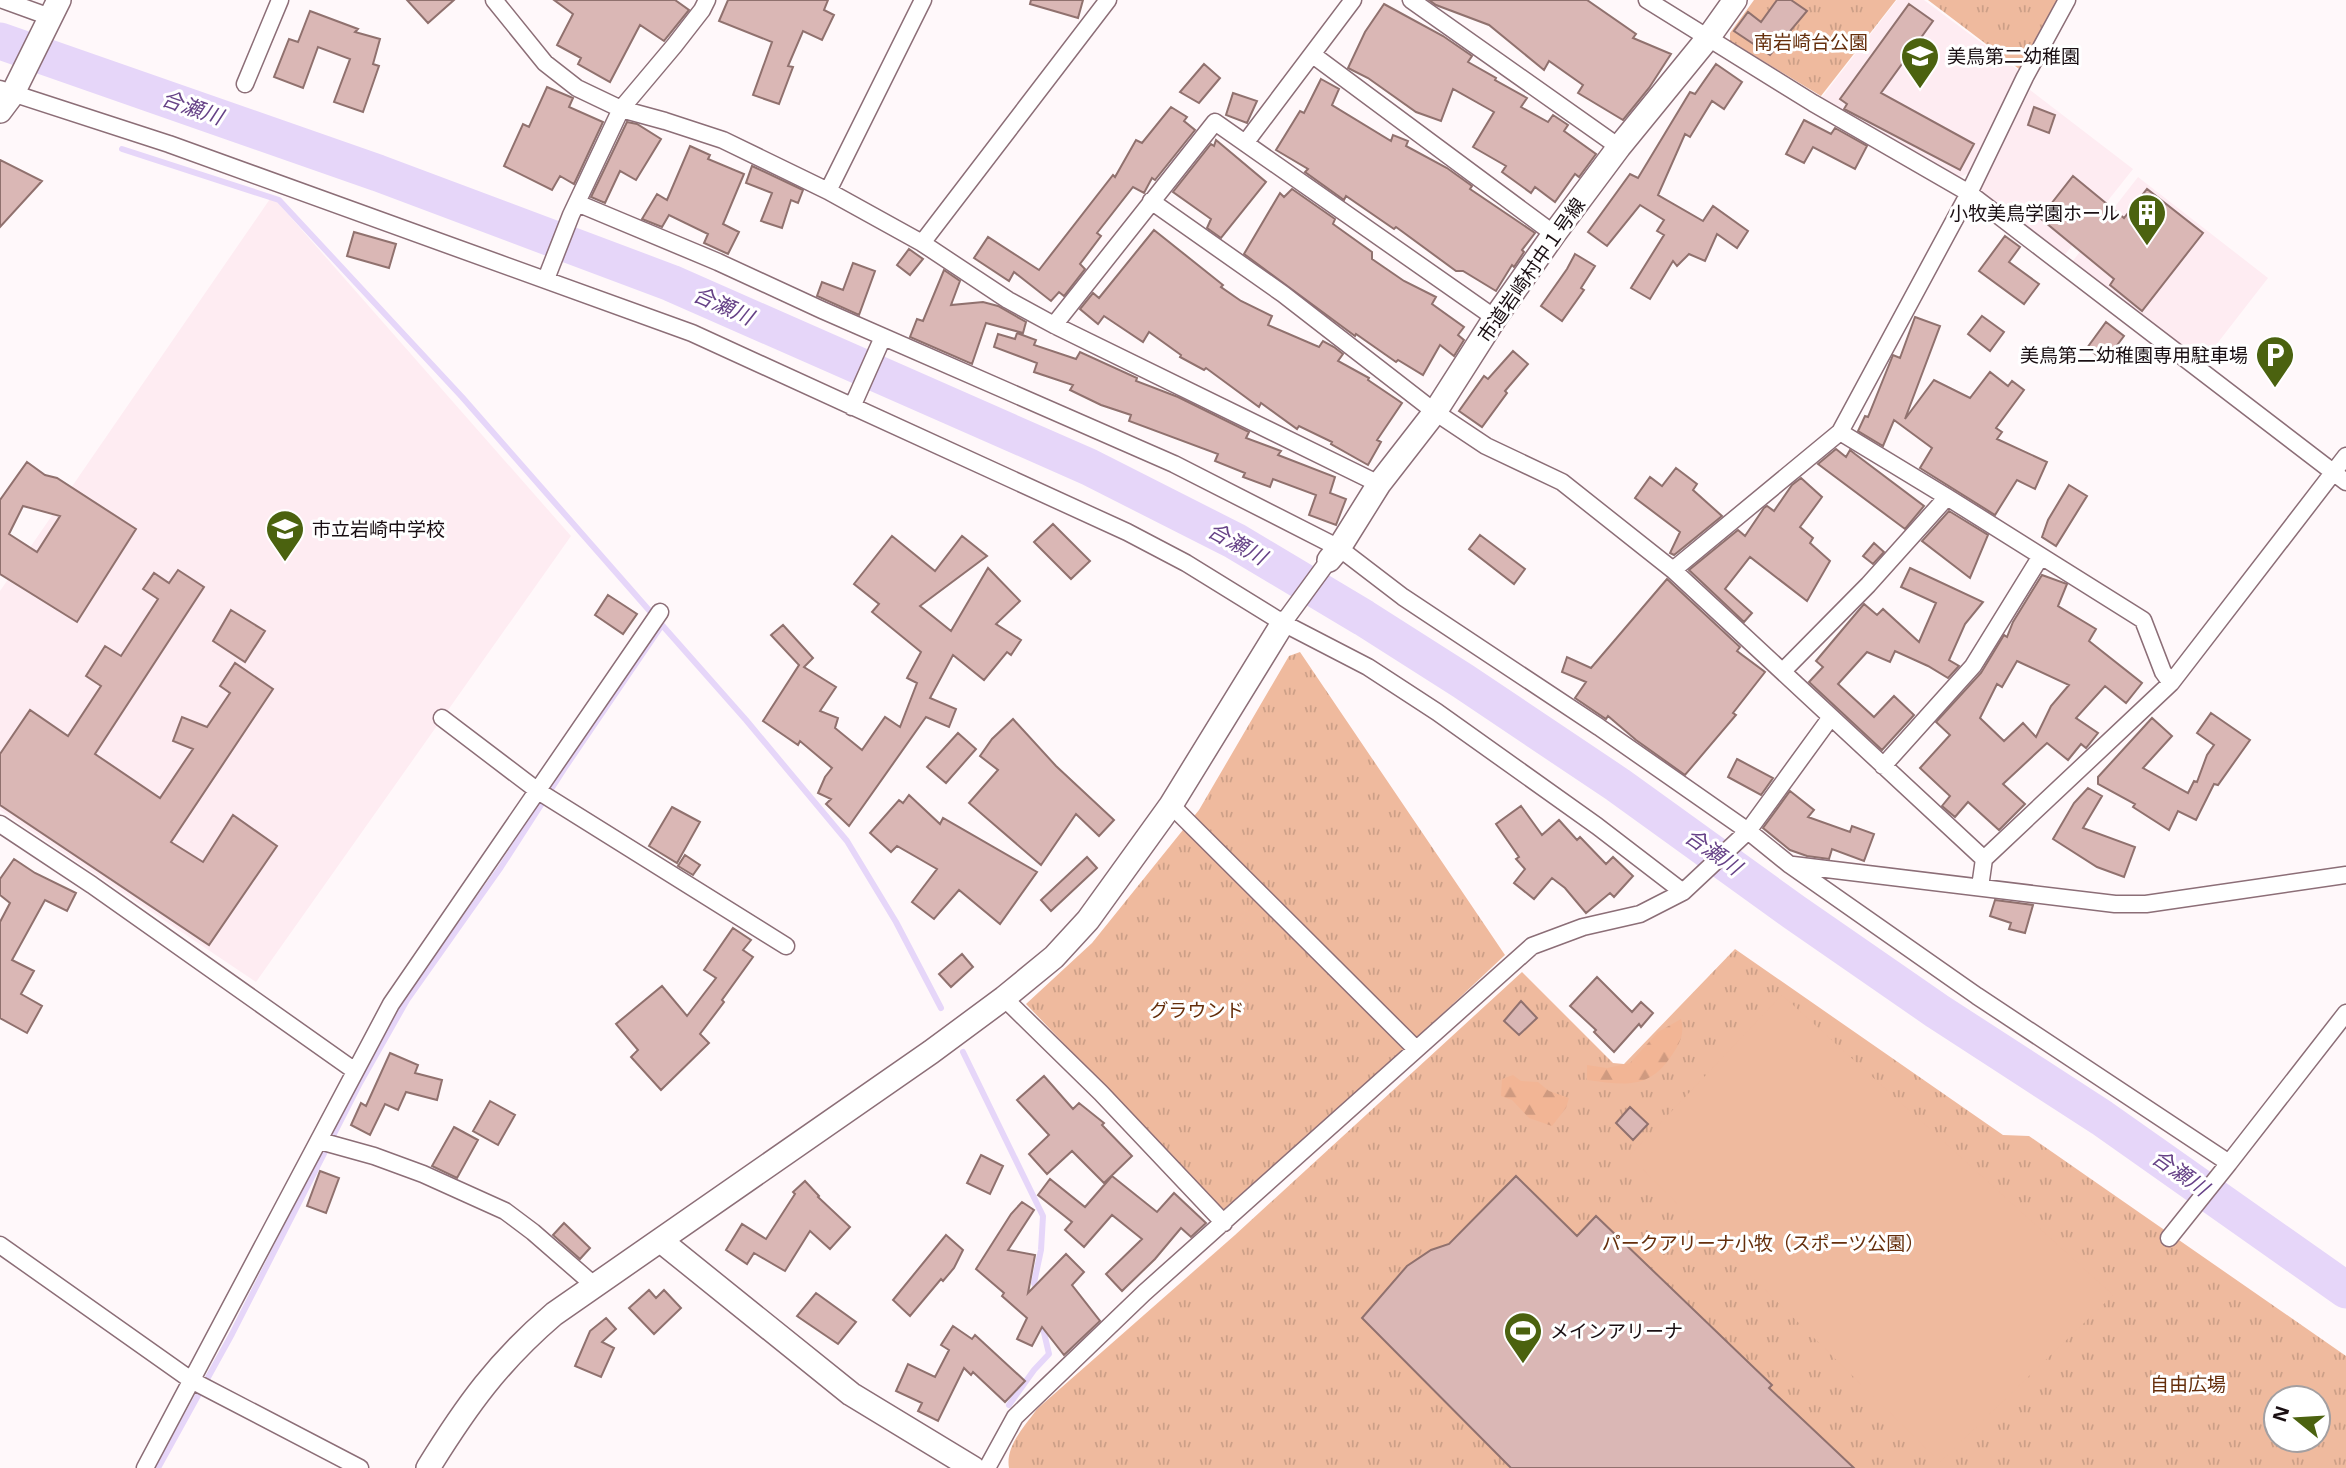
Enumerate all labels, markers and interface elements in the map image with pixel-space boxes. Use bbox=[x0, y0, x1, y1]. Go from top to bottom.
park label: 南岩崎台公園 bbox=[1754, 29, 1868, 55]
school or university icon: 美鳥第二幼稚園 bbox=[1899, 35, 1941, 90]
place label: 美鳥第二幼稚園 bbox=[1947, 43, 2080, 69]
water label: 合瀬川 bbox=[158, 84, 229, 131]
street label: 市道岩崎村中１号線 bbox=[1471, 192, 1591, 348]
building icon: 小牧美鳥学園ホール bbox=[2126, 192, 2168, 247]
place label: 小牧美鳥学園ホール bbox=[1949, 200, 2120, 226]
water label: 合瀬川 bbox=[689, 279, 760, 332]
parking icon: 美鳥第二幼稚園専用駐車場 bbox=[2254, 334, 2296, 389]
place label: 美鳥第二幼稚園専用駐車場 bbox=[2020, 342, 2248, 368]
school or university icon: 市立岩崎中学校 bbox=[264, 508, 306, 563]
place label: 市立岩崎中学校 bbox=[312, 516, 445, 542]
water label: 合瀬川 bbox=[1203, 516, 1274, 572]
water label: 合瀬川 bbox=[1680, 822, 1749, 882]
park label: グラウンド bbox=[1149, 997, 1245, 1023]
water label: 合瀬川 bbox=[2147, 1143, 2216, 1203]
park label: パークアリーナ小牧（スポーツ公園） bbox=[1602, 1230, 1924, 1256]
sports icon: メインアリーナ bbox=[1502, 1310, 1544, 1365]
place label: メインアリーナ bbox=[1550, 1318, 1683, 1344]
park label: 自由広場 bbox=[2150, 1371, 2226, 1397]
north arrow bbox=[2262, 1384, 2332, 1454]
text: N bbox=[2266, 1402, 2296, 1425]

